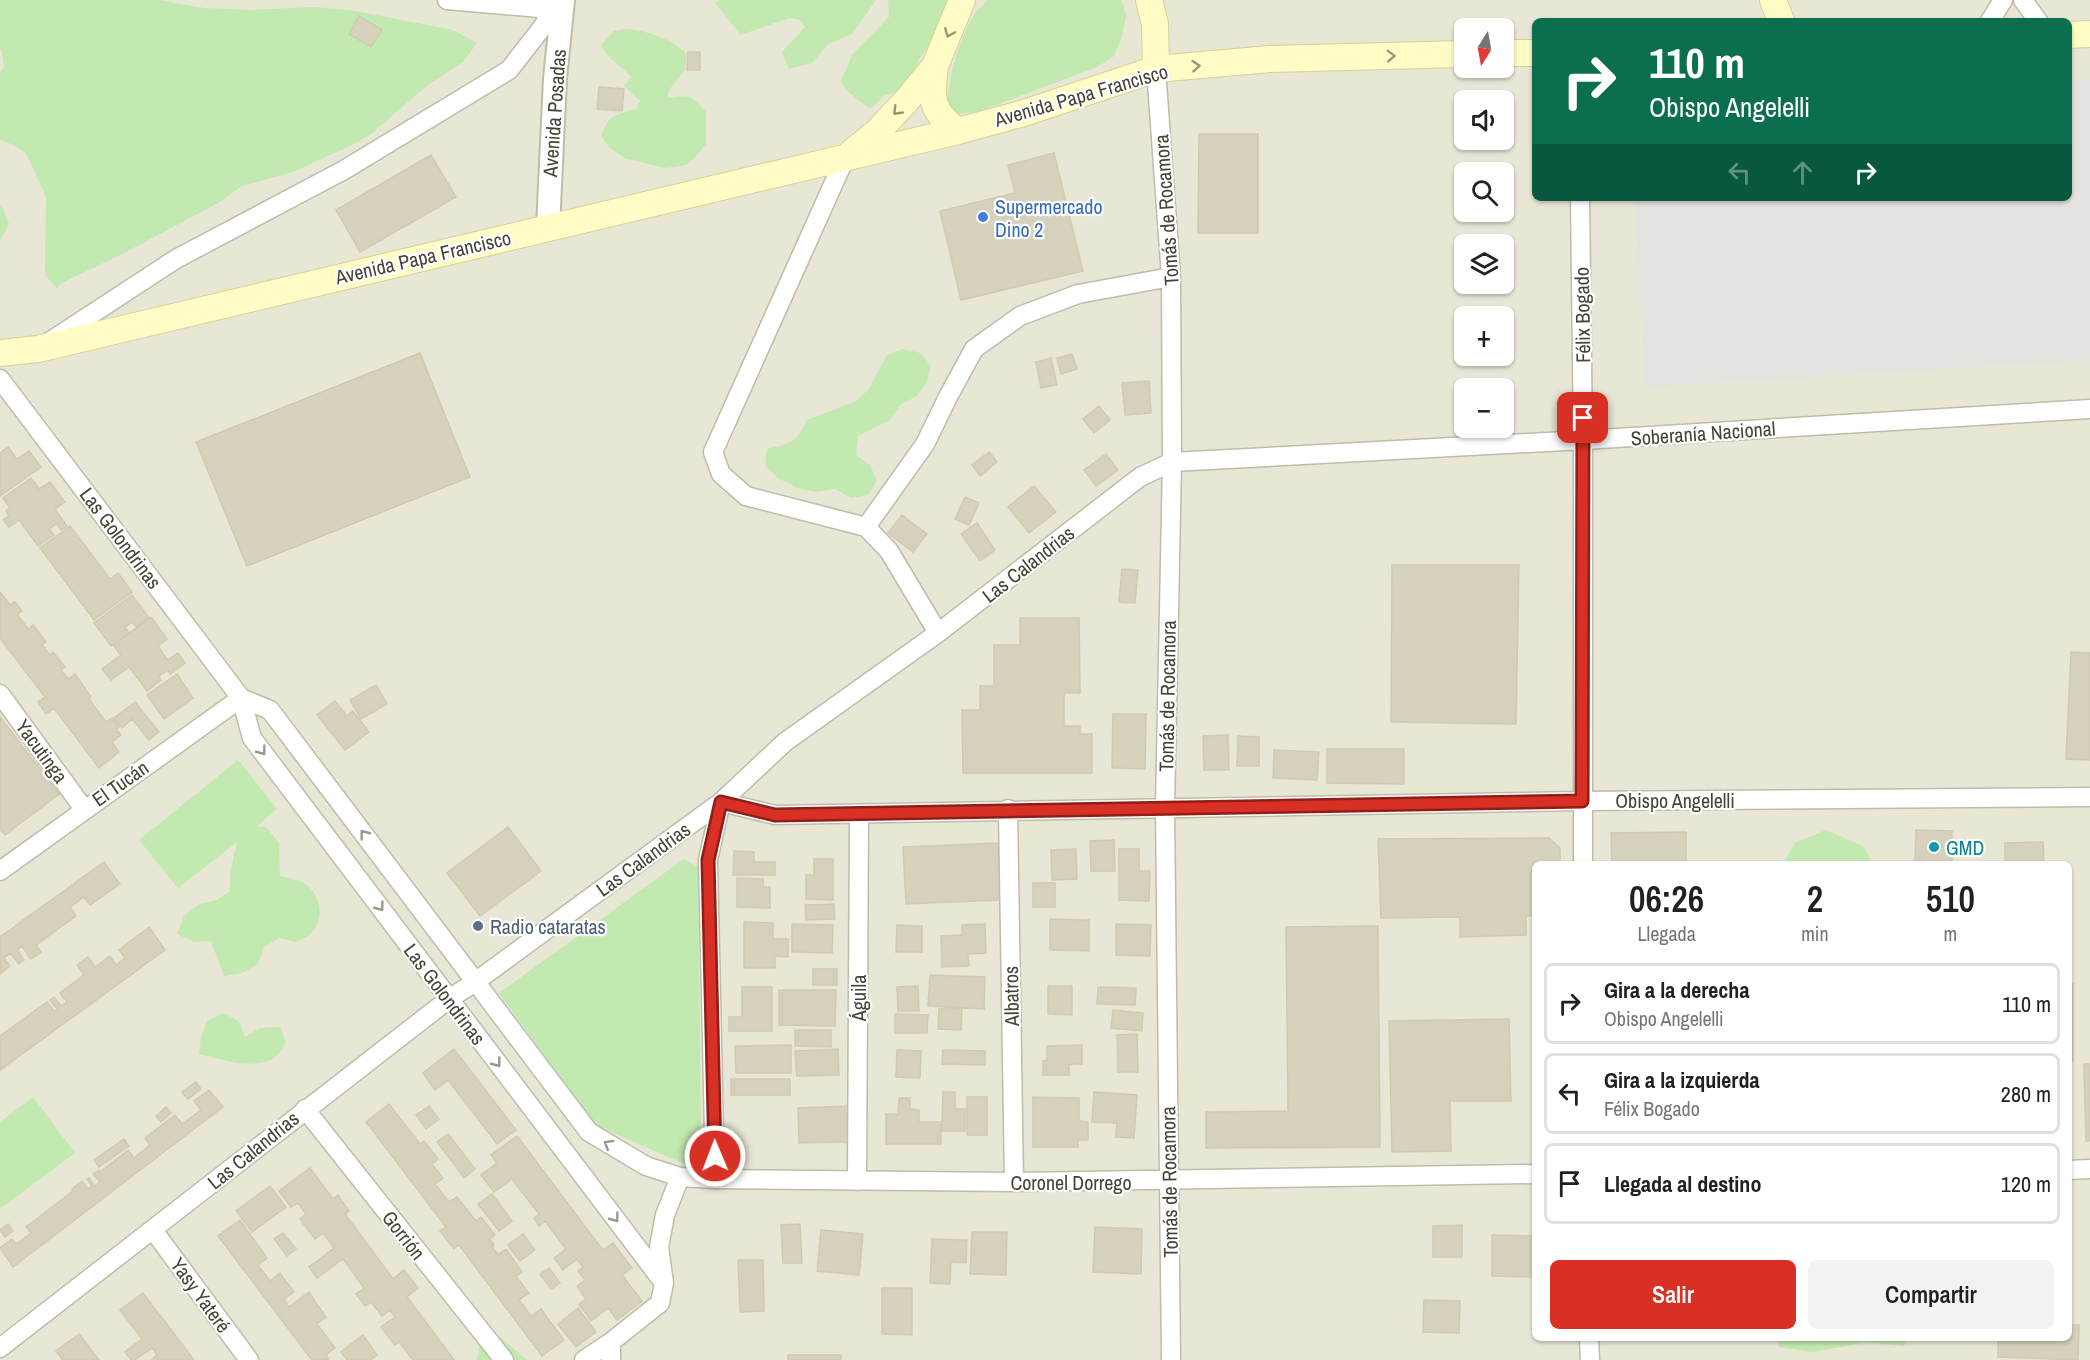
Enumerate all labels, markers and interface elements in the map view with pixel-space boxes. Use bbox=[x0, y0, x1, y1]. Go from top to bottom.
north arrow bbox=[1454, 18, 1514, 78]
map controls bbox=[1454, 18, 1514, 438]
one-way arrow bbox=[944, 27, 956, 38]
text: 110 m bbox=[1649, 35, 1745, 91]
icon: right bbox=[1550, 42, 1628, 120]
street label: Avenida Posadas bbox=[536, 48, 572, 179]
one-way arrow bbox=[1386, 49, 1395, 62]
street label: Avenida Papa Francisco bbox=[990, 57, 1171, 133]
one-way arrow bbox=[1192, 59, 1201, 72]
text: Obispo Angelelli bbox=[1649, 89, 1810, 125]
button: sound bbox=[1454, 90, 1514, 150]
one-way arrow bbox=[893, 104, 904, 114]
street label: Tomás de Rocamora bbox=[1147, 134, 1185, 286]
icon: left bbox=[1723, 156, 1756, 189]
icon: ahead bbox=[1786, 156, 1819, 189]
icon: right bbox=[1849, 156, 1882, 189]
button: search bbox=[1454, 162, 1514, 222]
place label: Supermercado Dino 2 bbox=[995, 193, 1103, 243]
marker: Supermercado Dino 2 bbox=[976, 210, 990, 224]
street label: Avenida Papa Francisco bbox=[332, 224, 513, 291]
button: layers bbox=[1454, 234, 1514, 294]
street label: Félix Bogado bbox=[1568, 267, 1596, 363]
button: + bbox=[1454, 306, 1514, 366]
button: − bbox=[1454, 378, 1514, 438]
pin bbox=[1557, 392, 1608, 443]
icon: arrive bbox=[1566, 401, 1599, 434]
street label: Soberanía Nacional bbox=[1630, 414, 1776, 452]
street label: Las Golondrinas bbox=[74, 482, 168, 594]
street label: Las Calandrias bbox=[976, 519, 1080, 609]
street label: Tomás de Rocamora bbox=[1152, 620, 1182, 772]
street label: Yacutinga bbox=[10, 714, 74, 788]
one-way arrow bbox=[255, 744, 266, 755]
street label: El Tucán bbox=[86, 754, 154, 812]
street label: Obispo Angelelli bbox=[1615, 787, 1735, 814]
street label: Las Calandrias bbox=[590, 816, 696, 902]
one-way arrow bbox=[360, 830, 371, 841]
place label: GMD bbox=[1946, 834, 1984, 861]
marker: GMD bbox=[1927, 840, 1941, 854]
text: 06:26 bbox=[1629, 875, 1704, 923]
text: 2 bbox=[1807, 875, 1823, 923]
text: 510 bbox=[1926, 875, 1975, 923]
one-way arrow bbox=[372, 900, 383, 911]
place label: Radio cataratas bbox=[490, 913, 606, 940]
marker: Radio cataratas bbox=[471, 919, 485, 933]
text: Llegada bbox=[1637, 920, 1696, 947]
text: min bbox=[1801, 920, 1829, 947]
text: m bbox=[1943, 920, 1957, 947]
street label: Las Golondrinas bbox=[398, 938, 492, 1050]
street label: Albatros bbox=[997, 966, 1025, 1027]
street label: Águila bbox=[845, 975, 872, 1022]
text: Gira a la derecha bbox=[1604, 975, 1749, 1005]
icon: right bbox=[1553, 987, 1586, 1020]
text: 110 m bbox=[2002, 989, 2051, 1019]
text: Obispo Angelelli bbox=[1604, 1005, 1723, 1032]
one-way arrow bbox=[490, 1056, 501, 1067]
text: Gira a la izquierda bbox=[1604, 1065, 1759, 1095]
icon: left bbox=[1553, 1077, 1586, 1110]
text: 280 m bbox=[2001, 1079, 2051, 1109]
text: Félix Bogado bbox=[1604, 1095, 1700, 1122]
street label: Las Calandrias bbox=[202, 1105, 304, 1195]
street label: Tomás de Rocamora bbox=[1154, 1106, 1184, 1258]
position arrow bbox=[683, 1124, 747, 1188]
one-way arrow bbox=[604, 1139, 614, 1151]
icon: arrive bbox=[1553, 1167, 1586, 1200]
street label: Coronel Dorrego bbox=[1010, 1169, 1132, 1196]
text: Llegada al destino bbox=[1604, 1169, 1761, 1199]
text: 120 m bbox=[2001, 1169, 2051, 1199]
street label: Gorrión bbox=[376, 1205, 432, 1265]
one-way arrow bbox=[607, 1211, 618, 1222]
street label: Yasy Yateré bbox=[165, 1252, 237, 1338]
button: Salir bbox=[1550, 1260, 1796, 1329]
button: Compartir bbox=[1808, 1260, 2054, 1329]

